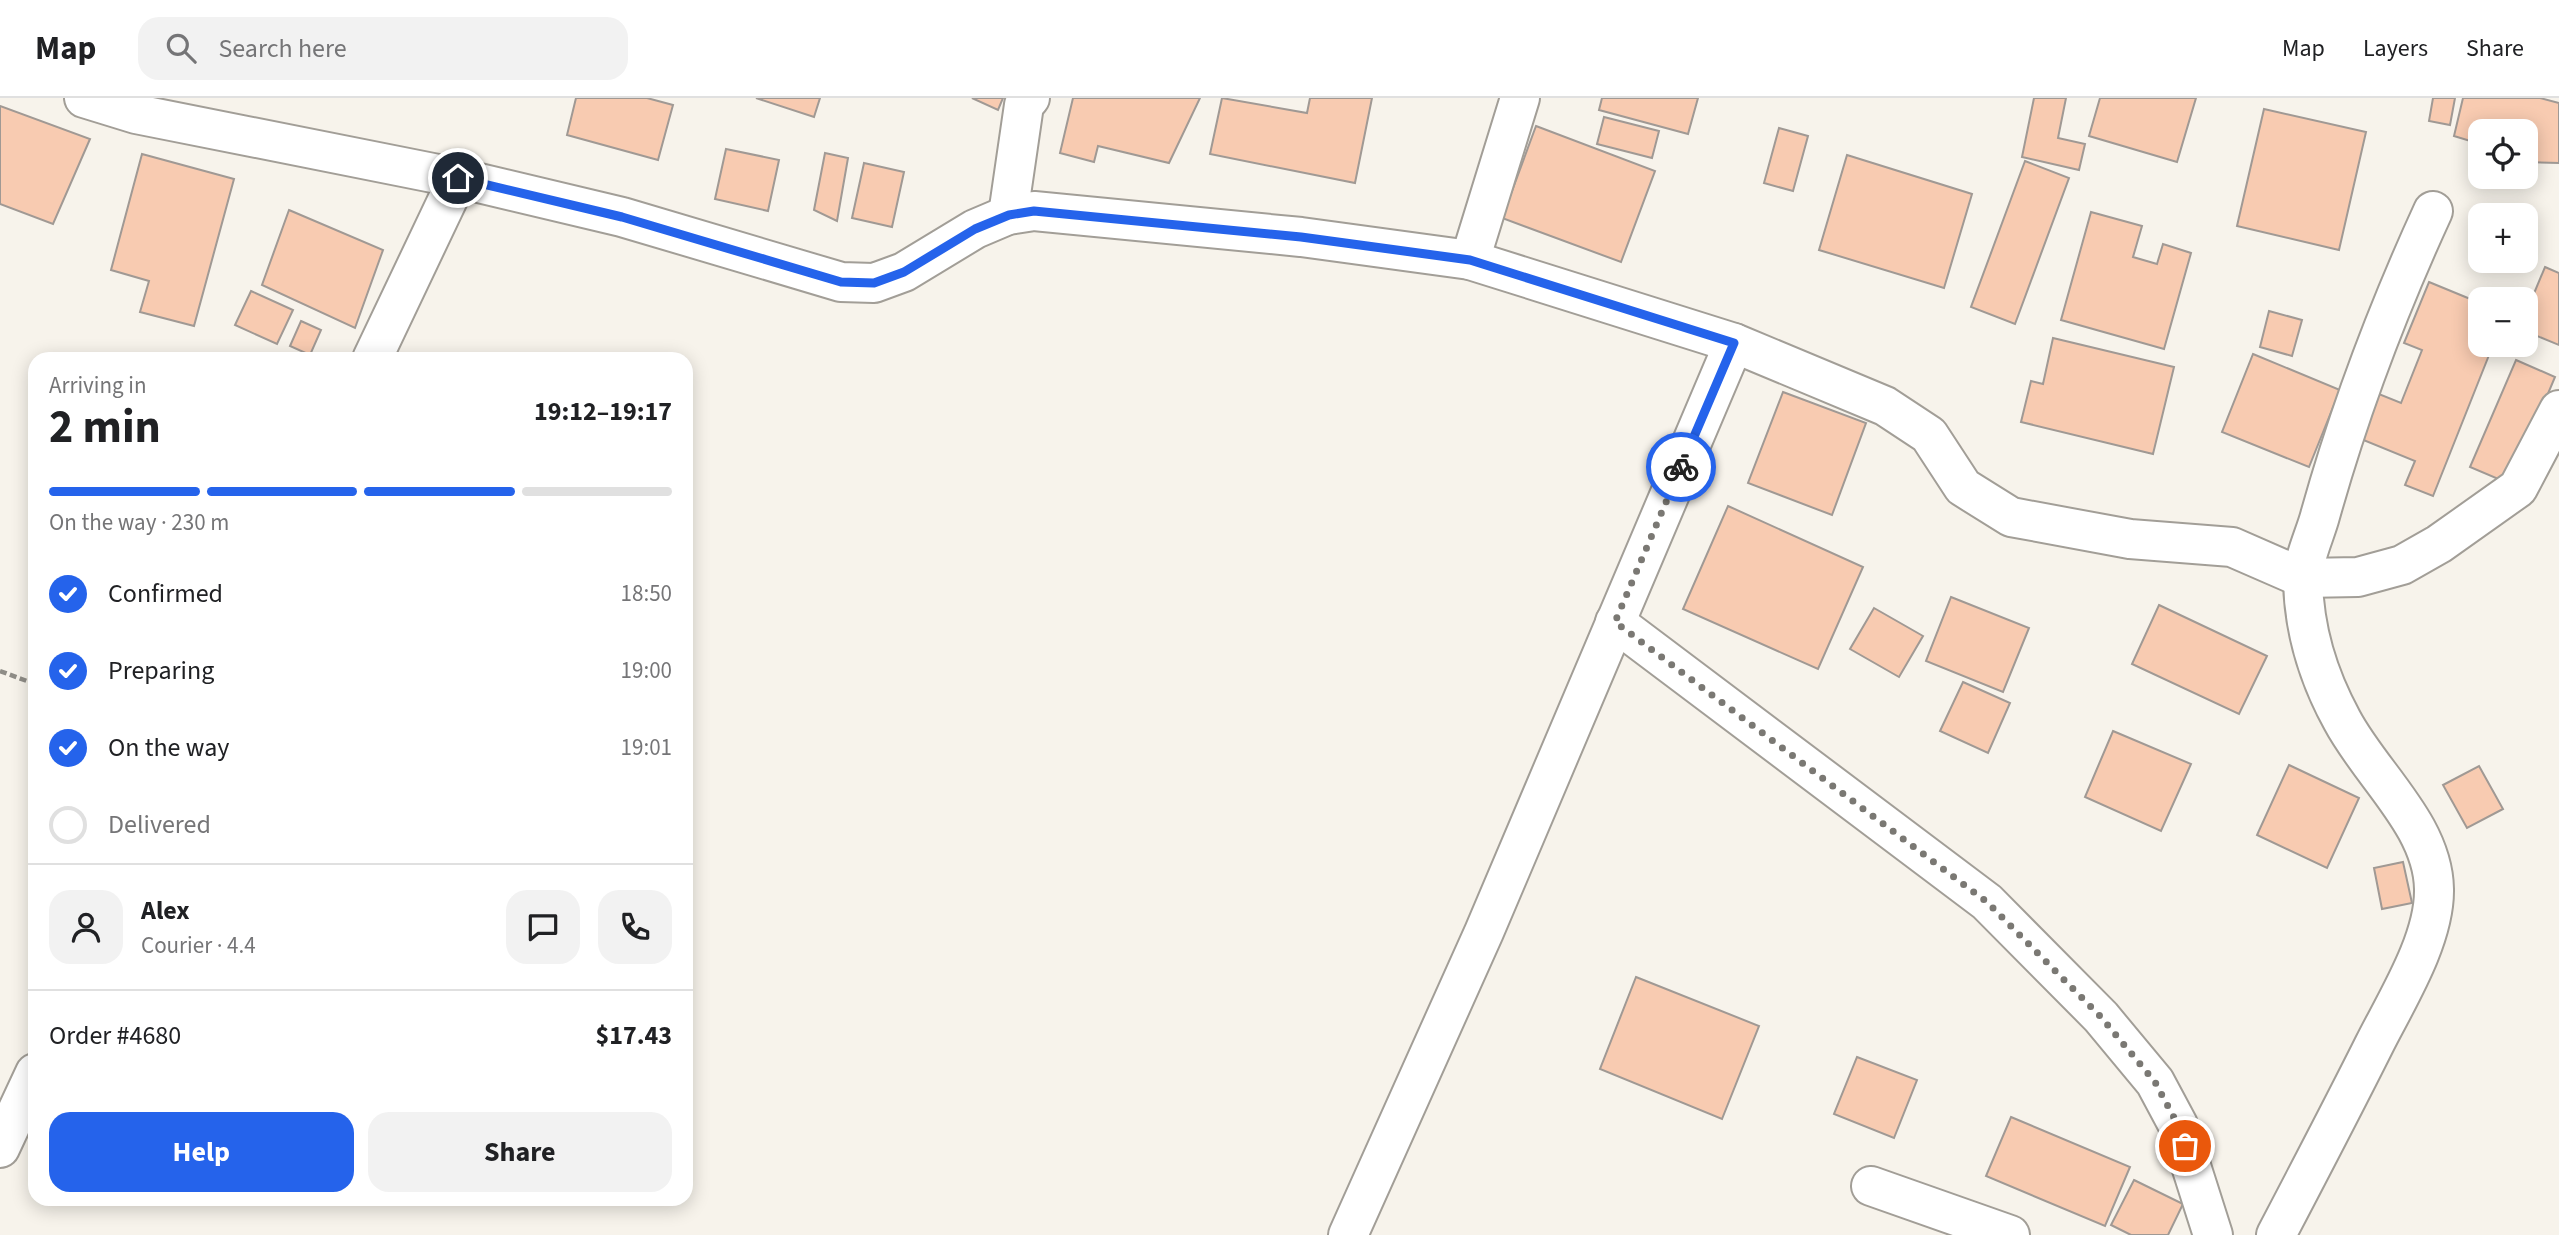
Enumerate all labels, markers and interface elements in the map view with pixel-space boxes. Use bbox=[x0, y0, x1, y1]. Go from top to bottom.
search box bbox=[138, 17, 628, 80]
text: Map bbox=[35, 25, 96, 72]
icon: search bbox=[162, 29, 200, 67]
text: Search here bbox=[218, 30, 347, 67]
text: Map bbox=[2282, 31, 2325, 66]
text: Layers bbox=[2363, 31, 2428, 66]
text: Share bbox=[2466, 31, 2524, 66]
map controls bbox=[2468, 119, 2538, 357]
button: locate bbox=[2468, 119, 2538, 189]
pin bbox=[428, 148, 488, 208]
icon: home bbox=[439, 159, 477, 197]
button: + bbox=[2468, 203, 2538, 273]
button: − bbox=[2468, 287, 2538, 357]
text: Arriving in bbox=[49, 369, 147, 402]
text: 19:12–19:17 bbox=[534, 393, 672, 430]
text: 2 min bbox=[49, 395, 161, 460]
courier bbox=[1646, 432, 1716, 502]
icon: bike bbox=[1662, 448, 1700, 486]
text: On the way · 230 m bbox=[49, 506, 229, 539]
icon: check bbox=[49, 575, 87, 613]
text: Confirmed bbox=[108, 575, 223, 612]
text: 18:50 bbox=[621, 577, 672, 610]
icon: check bbox=[49, 652, 87, 690]
text: Preparing bbox=[108, 652, 214, 689]
text: 19:00 bbox=[621, 654, 672, 687]
icon: check bbox=[49, 729, 87, 767]
text: On the way bbox=[108, 729, 229, 766]
text: 19:01 bbox=[621, 731, 672, 764]
text: Delivered bbox=[108, 806, 211, 843]
button: person bbox=[49, 890, 123, 964]
button: chat bbox=[506, 890, 580, 964]
button: phone bbox=[598, 890, 672, 964]
text: Alex bbox=[141, 892, 190, 929]
text: Courier · 4.4 bbox=[141, 929, 256, 962]
text: Order #4680 bbox=[49, 1017, 181, 1054]
text: $17.43 bbox=[596, 1017, 672, 1054]
button: Help bbox=[49, 1112, 354, 1192]
button: Share bbox=[368, 1112, 672, 1192]
pin bbox=[2155, 1116, 2215, 1176]
icon: bag bbox=[2166, 1127, 2204, 1165]

